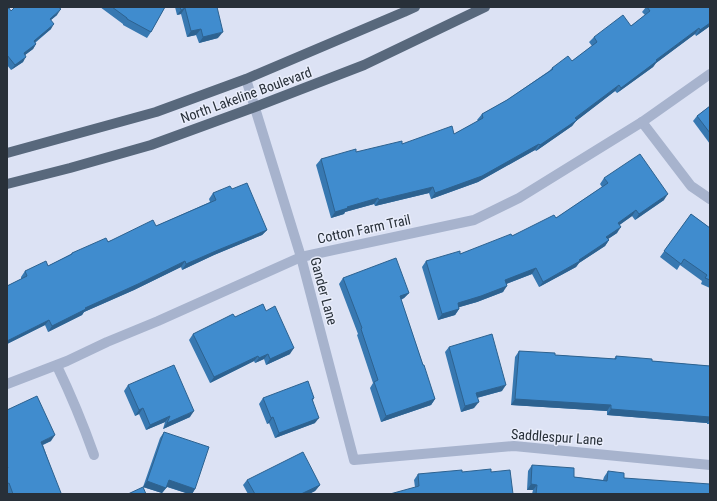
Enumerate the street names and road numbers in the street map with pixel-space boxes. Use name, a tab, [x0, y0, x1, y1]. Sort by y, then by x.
street label: North Lakeline Boulevard	[178, 64, 314, 126]
street label: Cotton Farm Trail	[316, 211, 412, 247]
street label: Gander Lane	[307, 255, 341, 327]
street label: Saddlespur Lane	[511, 426, 604, 448]

